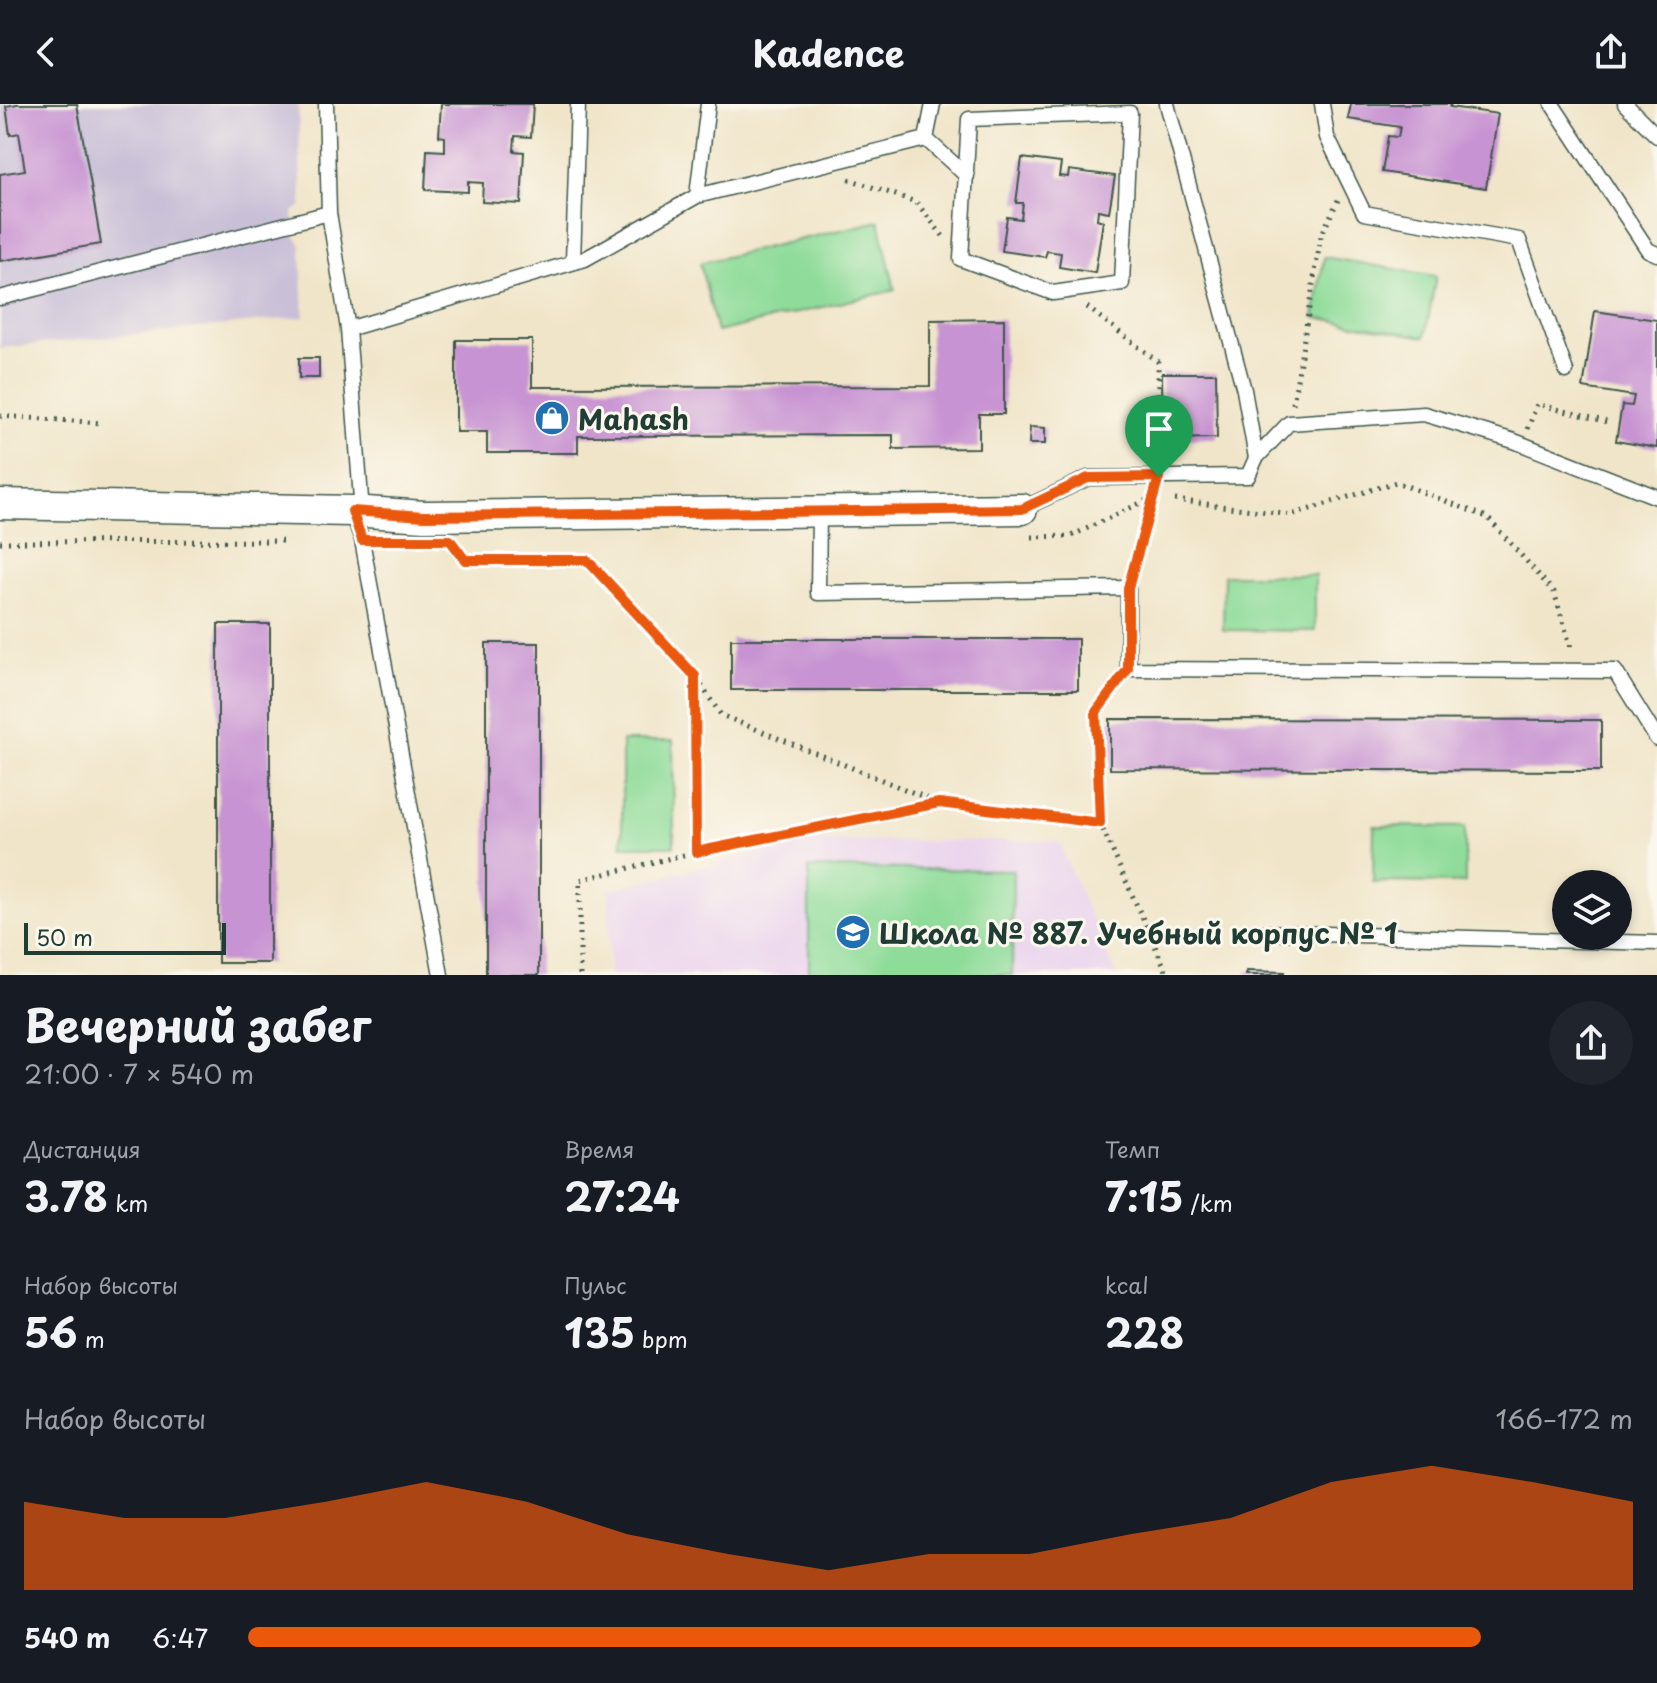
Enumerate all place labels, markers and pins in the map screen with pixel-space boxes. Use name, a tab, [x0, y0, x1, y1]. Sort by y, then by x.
pin	[1125, 395, 1193, 477]
place label: Mahash	[578, 397, 689, 440]
shop icon: Mahash	[533, 399, 571, 437]
place label: Школа № 887. Учебный корпус № 1	[879, 911, 1397, 954]
school or university icon: Школа № 887. Учебный корпус № 1	[834, 913, 872, 951]

